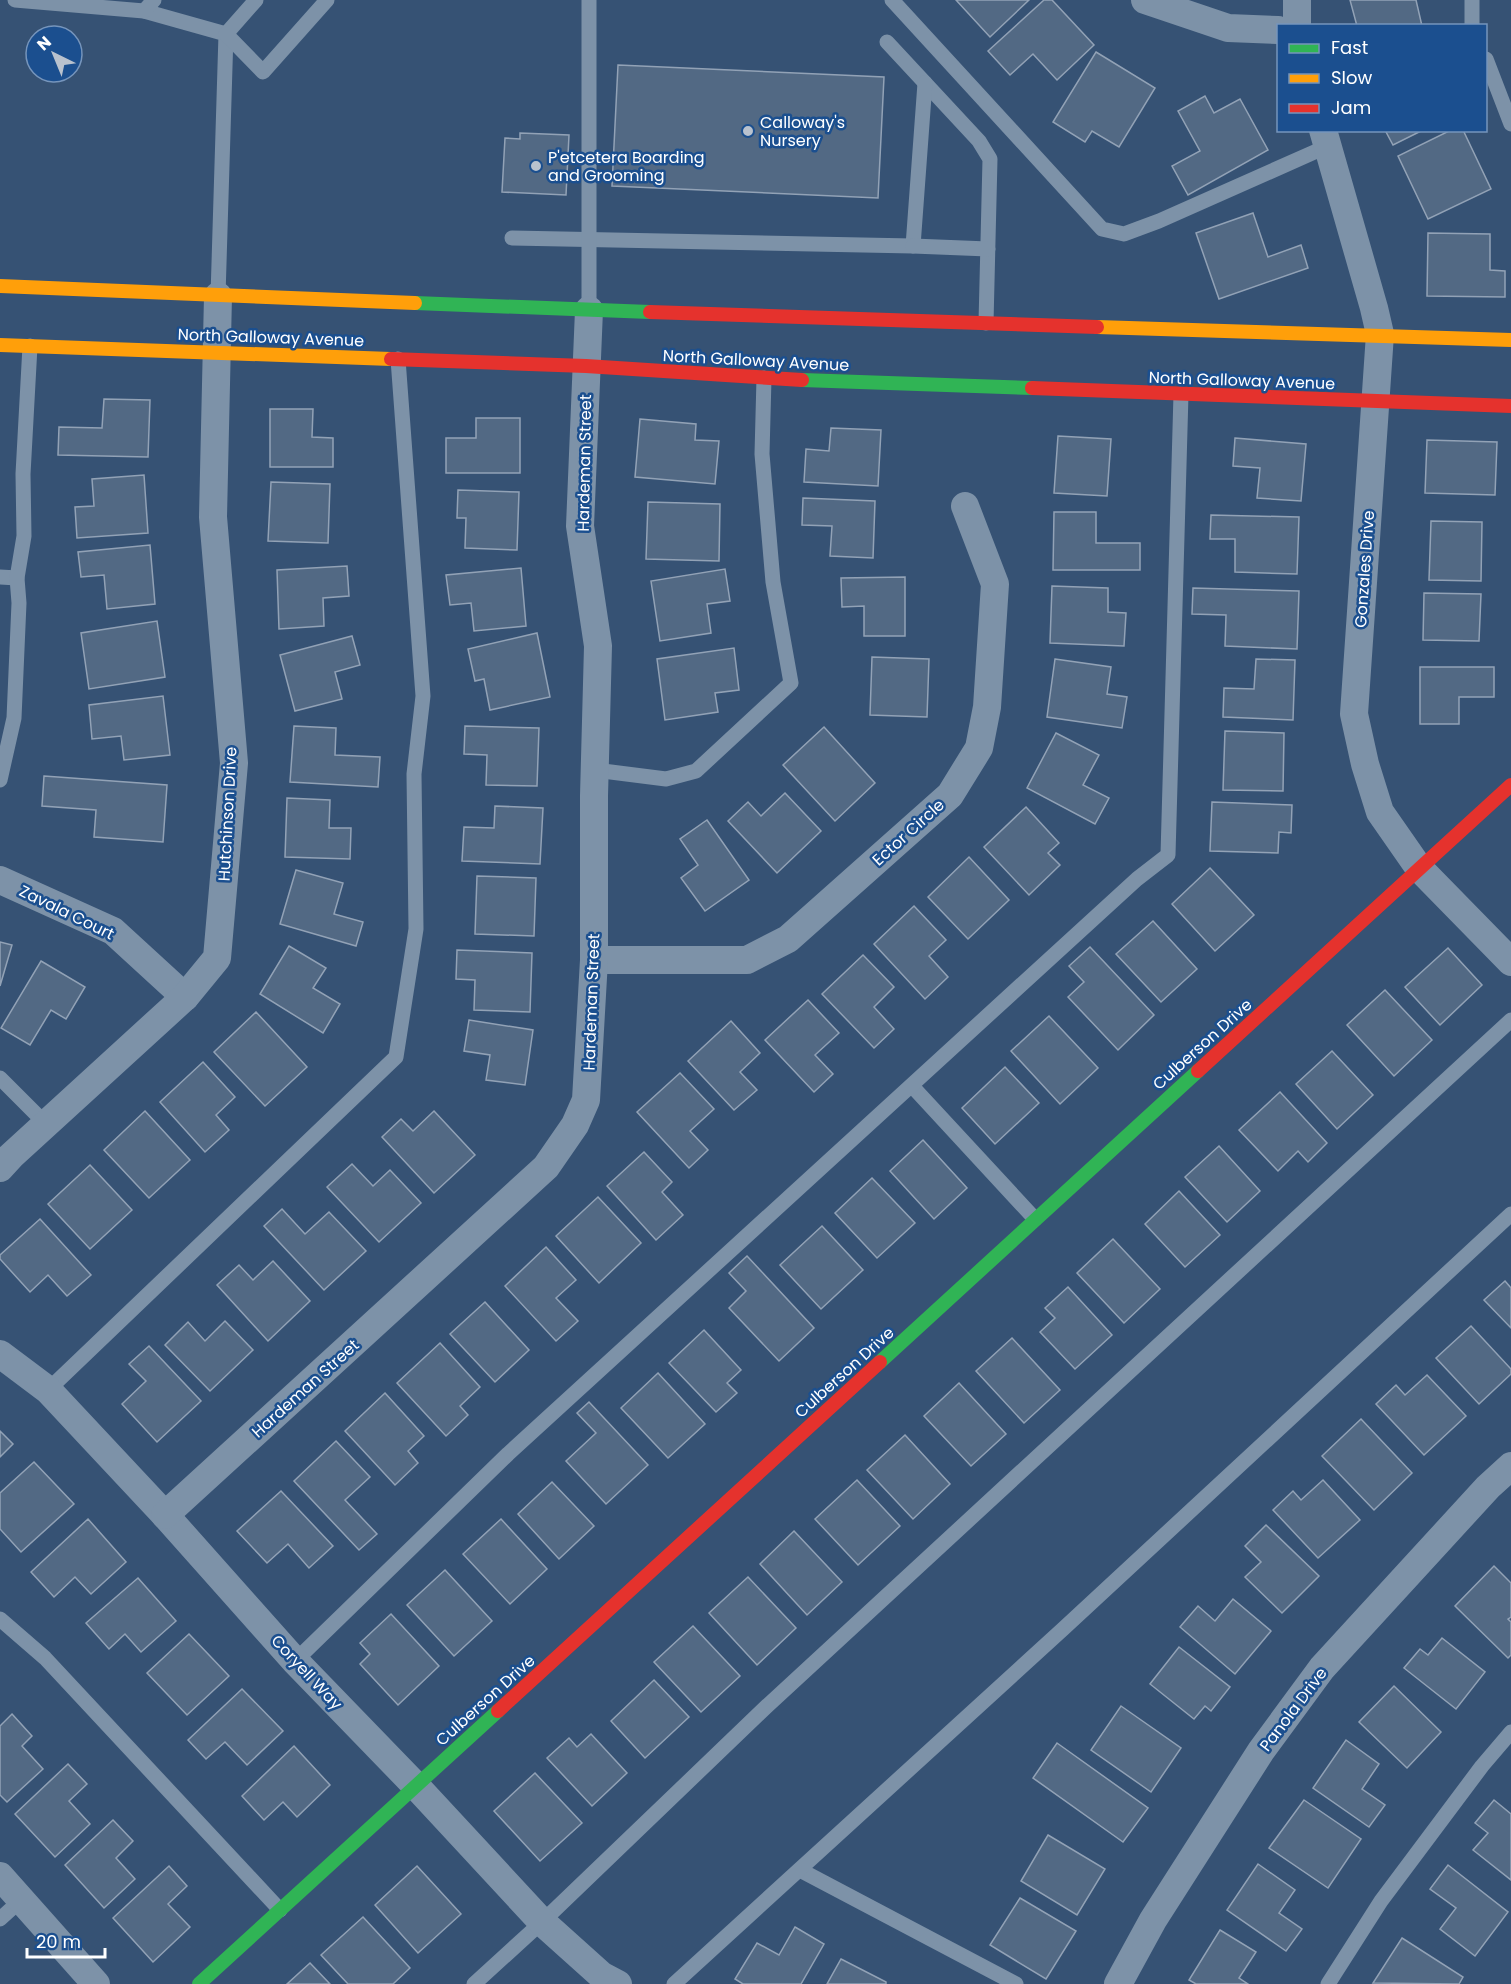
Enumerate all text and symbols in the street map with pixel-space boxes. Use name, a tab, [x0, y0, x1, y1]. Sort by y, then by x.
north arrow	[24, 24, 84, 84]
legend	[1277, 24, 1487, 132]
text: N	[32, 31, 56, 56]
text: Fast	[1331, 35, 1368, 60]
text: Slow	[1331, 65, 1373, 90]
text: Jam	[1331, 95, 1371, 120]
place label: Calloway's Nursery	[760, 111, 845, 152]
marker: Calloway's Nursery	[741, 124, 755, 138]
place label: P'etcetera Boarding and Grooming	[548, 146, 705, 187]
marker: P'etcetera Boarding and Grooming	[529, 159, 543, 173]
street label: North Galloway Avenue	[177, 323, 365, 352]
street label: North Galloway Avenue	[662, 344, 850, 377]
street label: North Galloway Avenue	[1148, 366, 1336, 395]
street label: Hardeman Street	[572, 394, 597, 532]
street label: Gonzales Drive	[1349, 509, 1380, 629]
street label: Hutchinson Drive	[212, 746, 243, 882]
street label: Ector Circle	[867, 794, 950, 871]
street label: Zavala Court	[15, 880, 118, 945]
street label: Hardeman Street	[578, 933, 605, 1071]
street label: Culberson Drive	[1148, 993, 1257, 1095]
street label: Culberson Drive	[790, 1321, 899, 1423]
street label: Hardeman Street	[247, 1334, 364, 1443]
street label: Coryell Way	[266, 1630, 347, 1715]
street label: Culberson Drive	[431, 1649, 540, 1751]
street label: Panola Drive	[1254, 1663, 1333, 1756]
scale bar	[27, 1921, 105, 1959]
text: 20 m	[36, 1929, 81, 1954]

